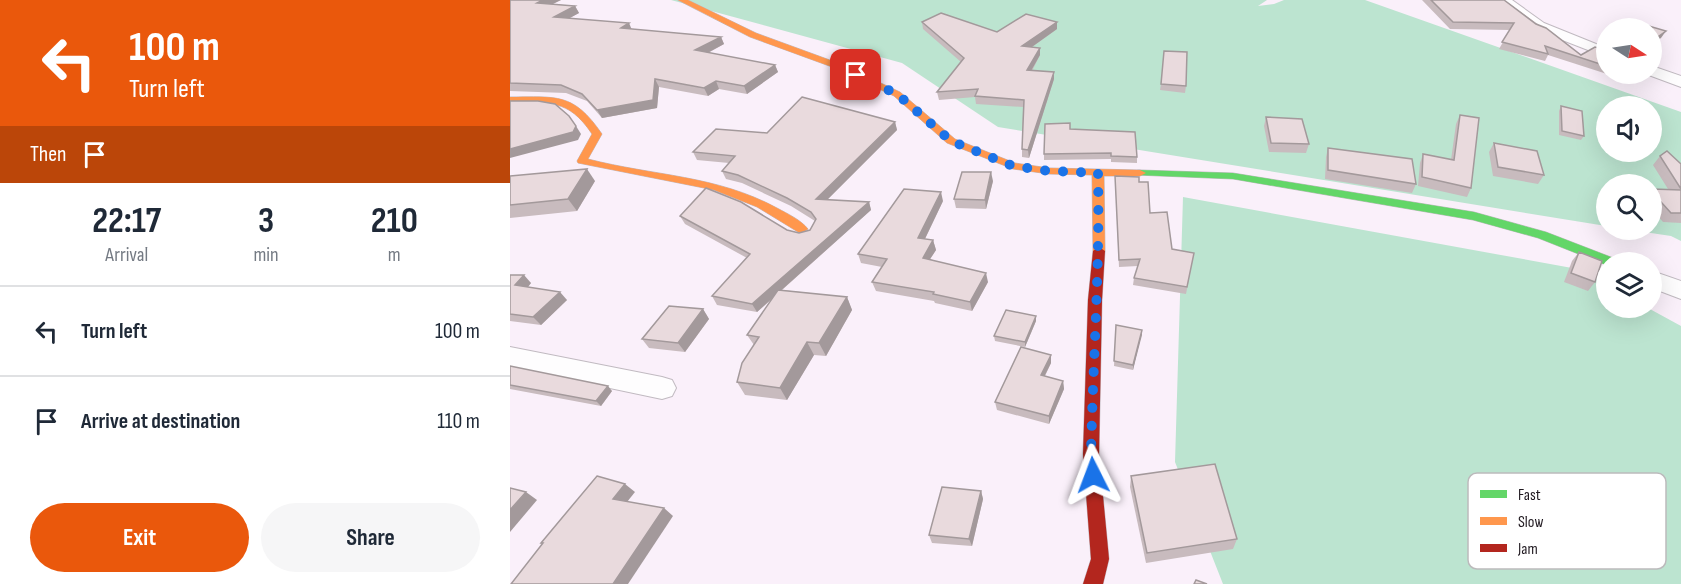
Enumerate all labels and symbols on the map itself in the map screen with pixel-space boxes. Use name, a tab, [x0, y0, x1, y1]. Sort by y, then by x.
north arrow	[1596, 18, 1662, 84]
pin	[830, 49, 881, 100]
position arrow	[1061, 443, 1125, 507]
legend	[1468, 473, 1666, 569]
text: Fast	[1518, 486, 1541, 505]
text: Slow	[1518, 513, 1543, 532]
text: Jam	[1517, 540, 1538, 559]

